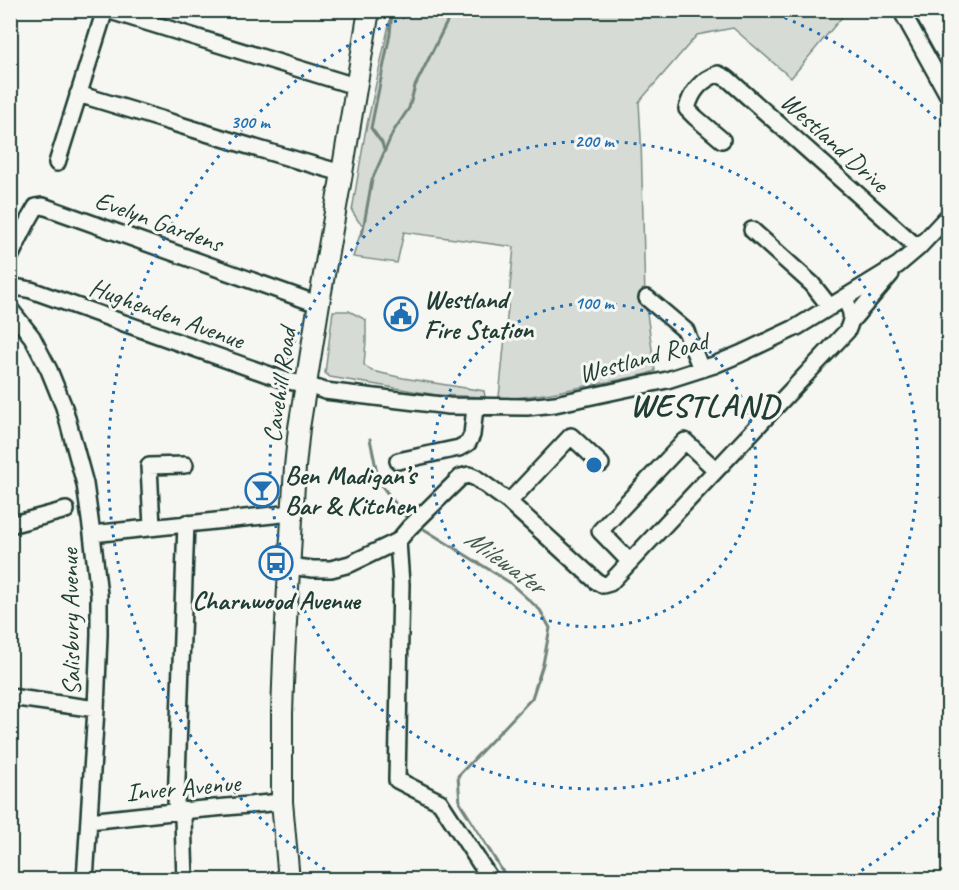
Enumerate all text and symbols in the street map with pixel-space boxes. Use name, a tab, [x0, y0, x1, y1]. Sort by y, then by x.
street label: Westland Drive	[774, 85, 897, 201]
text: 300 m	[231, 111, 271, 133]
text: 200 m	[575, 130, 615, 152]
street label: Evelyn Gardens	[90, 183, 229, 261]
street label: Hughenden Avenue	[85, 270, 250, 357]
place label: Westland Fire Station	[424, 283, 534, 346]
text: 100 m	[575, 292, 615, 314]
public building icon: Westland Fire Station	[383, 296, 419, 332]
street label: Cavehill Road	[255, 322, 304, 445]
street label: Westland Road	[575, 323, 715, 391]
district label: WESTLAND	[630, 385, 782, 426]
centre of rings	[584, 455, 604, 475]
place label: Ben Madigan’s Bar & Kitchen	[285, 459, 419, 522]
bar icon: Ben Madigan’s Bar & Kitchen	[244, 472, 280, 508]
water label: Milewater	[458, 521, 556, 604]
bus stop icon: Charnwood Avenue	[258, 545, 294, 581]
street label: Salisbury Avenue	[53, 547, 88, 696]
place label: Charnwood Avenue	[192, 584, 362, 617]
street label: Inver Avenue	[125, 766, 244, 809]

